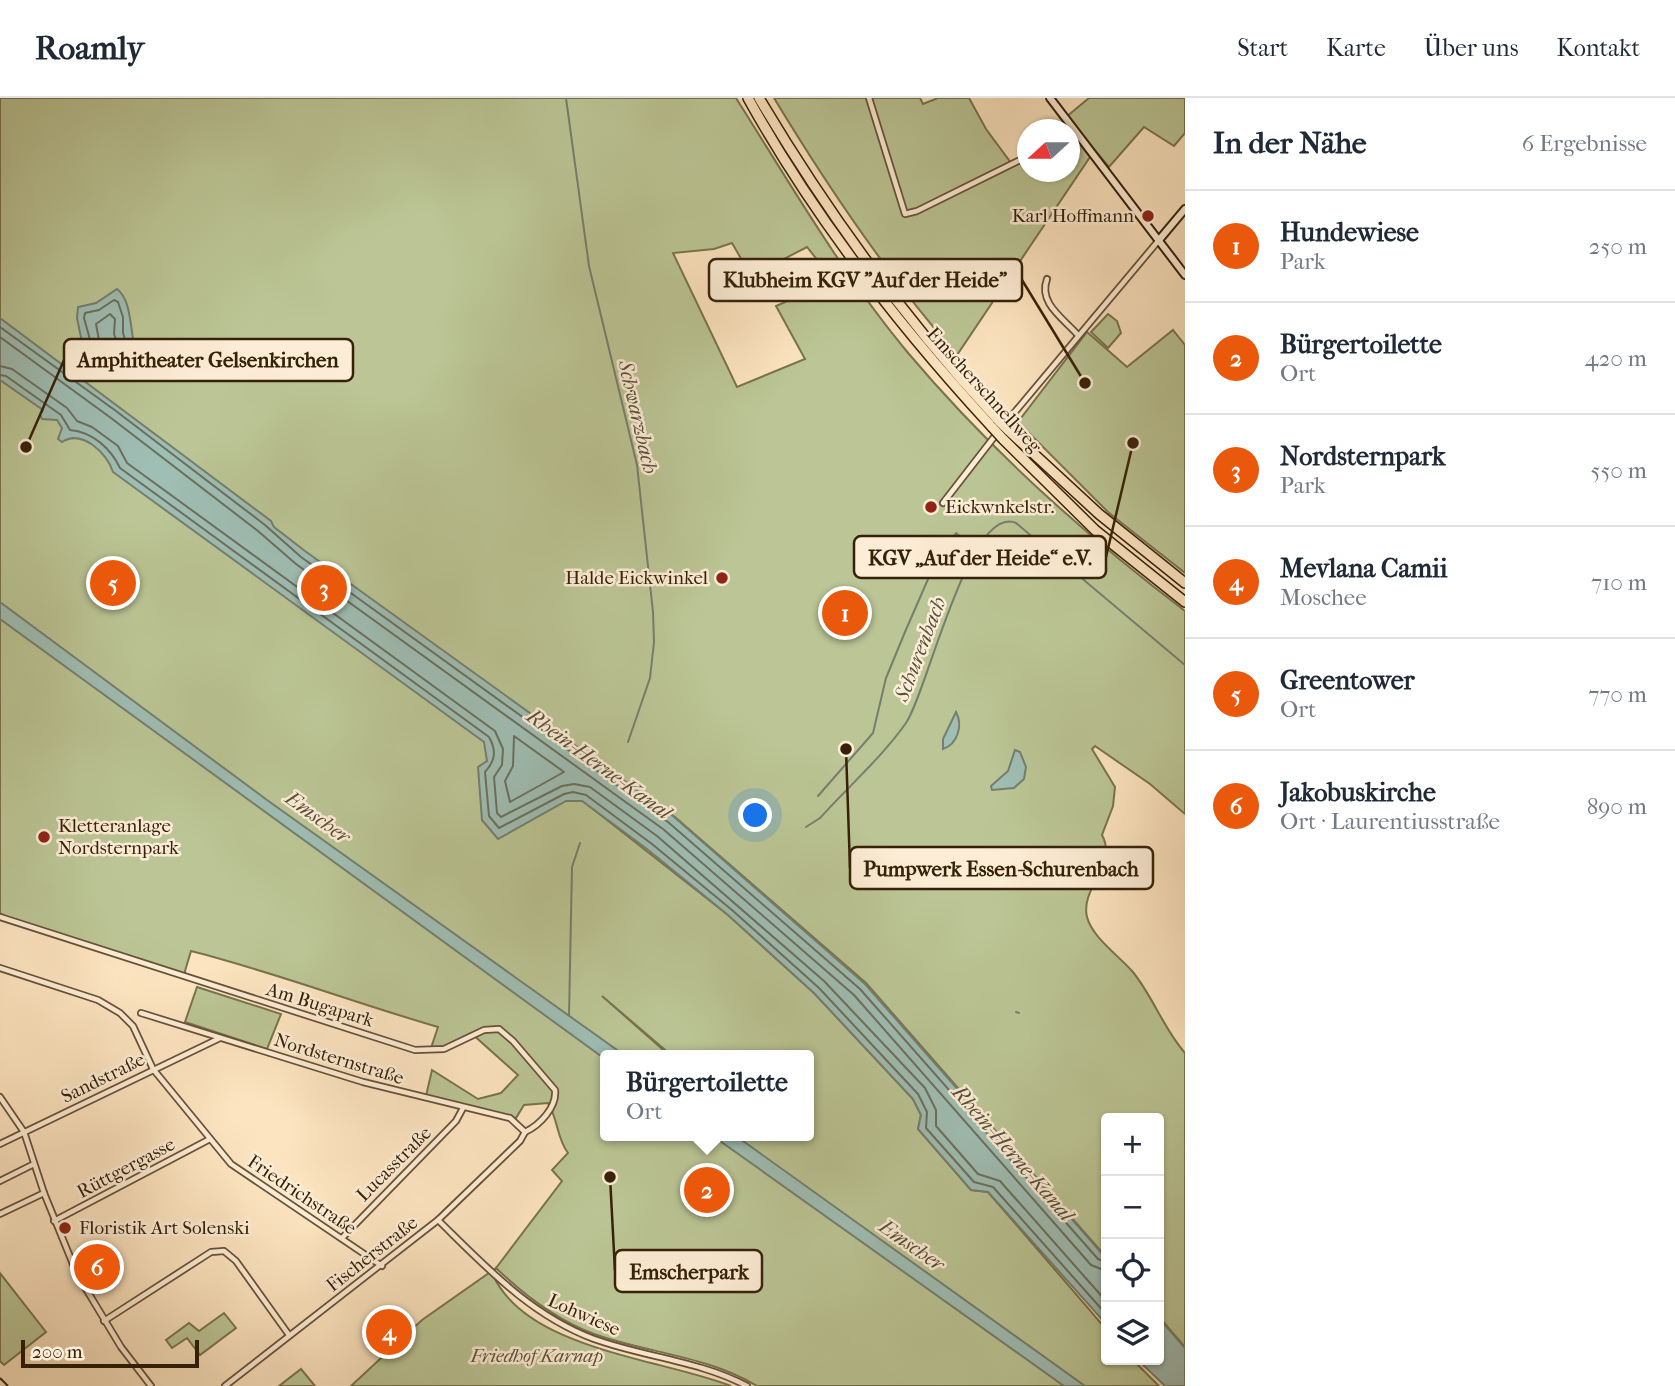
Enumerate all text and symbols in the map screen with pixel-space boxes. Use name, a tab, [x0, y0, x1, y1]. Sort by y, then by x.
text: Roamly	[35, 29, 144, 68]
text: Start	[1237, 34, 1288, 62]
text: Karte	[1326, 34, 1386, 62]
text: Über uns	[1424, 34, 1519, 62]
text: Kontakt	[1557, 34, 1640, 62]
north arrow	[1017, 119, 1080, 182]
text: In der Nähe	[1213, 126, 1367, 161]
text: 6 Ergebnisse	[1522, 130, 1647, 157]
place label: Karl Hoffmann	[1012, 205, 1134, 227]
marker: Karl Hoffmann	[1140, 208, 1156, 224]
text: Hundewiese	[1280, 217, 1419, 248]
text: 1	[1232, 233, 1240, 260]
text: 250 m	[1589, 233, 1647, 260]
text: Park	[1280, 248, 1326, 275]
callout: Klubheim KGV "Auf der Heide"	[709, 259, 1022, 301]
text: Klubheim KGV "Auf der Heide"	[723, 268, 1007, 292]
street label: Emscherschnellweg	[922, 323, 1046, 458]
text: Bürgertoilette	[1280, 329, 1442, 360]
callout: Amphitheater Gelsenkirchen	[64, 339, 353, 381]
text: 2	[1230, 345, 1242, 372]
text: 420 m	[1585, 345, 1647, 372]
text: Amphitheater Gelsenkirchen	[75, 348, 339, 372]
water label: Schwarzbach	[613, 357, 663, 476]
text: Ort	[1280, 360, 1316, 387]
text: Nordsternpark	[1280, 441, 1445, 472]
text: 3	[1231, 457, 1241, 484]
text: 550 m	[1591, 457, 1647, 484]
text: Park	[1280, 472, 1326, 499]
place label: Eickwnkelstr.	[945, 496, 1054, 518]
marker: Eickwnkelstr.	[923, 499, 939, 515]
callout: KGV „Auf der Heide“ e.V.	[854, 536, 1106, 578]
text: KGV „Auf der Heide“ e.V.	[868, 546, 1092, 570]
text: Mevlana Camii	[1280, 553, 1447, 584]
pin: 5	[90, 557, 136, 609]
pin: 3	[301, 562, 347, 614]
place label: Halde Eickwinkel	[565, 567, 708, 589]
text: 4	[1229, 569, 1243, 596]
text: 710 m	[1591, 569, 1647, 596]
marker: Halde Eickwinkel	[714, 570, 730, 586]
text: Moschee	[1280, 584, 1367, 611]
pin: 1	[822, 587, 868, 639]
water label: Schurenbach	[889, 593, 951, 705]
text: Greentower	[1280, 665, 1415, 696]
text: 5	[1231, 681, 1241, 708]
text: 770 m	[1588, 681, 1647, 708]
text: Ort	[1280, 696, 1316, 723]
water label: Rhein-Herne-Kanal	[521, 703, 678, 826]
text: Jakobuskirche	[1280, 777, 1436, 808]
water label: Emscher	[279, 784, 356, 849]
text: 6	[1230, 793, 1242, 820]
text: 890 m	[1587, 793, 1647, 820]
your location	[738, 798, 772, 832]
text: Ort · Laurentiusstraße	[1280, 808, 1500, 835]
place label: Kletteranlage Nordsternpark	[58, 815, 179, 859]
marker: Kletteranlage Nordsternpark	[36, 829, 52, 845]
callout: Pumpwerk Essen-Schurenbach	[850, 847, 1153, 889]
text: Pumpwerk Essen-Schurenbach	[863, 857, 1139, 881]
street label: Am Bugapark	[263, 978, 377, 1032]
street label: Nordsternstraße	[271, 1029, 407, 1089]
street label: Sandstraße	[58, 1048, 148, 1108]
popup	[600, 1050, 814, 1141]
text: Bürgertoilette	[626, 1067, 788, 1098]
water label: Rhein-Herne-Kanal	[946, 1079, 1080, 1228]
text: Ort	[626, 1098, 662, 1125]
map controls	[1101, 1113, 1164, 1365]
button: +	[1101, 1113, 1164, 1176]
street label: Lucasstraße	[352, 1122, 436, 1206]
street label: Rüttgergasse	[73, 1133, 179, 1203]
street label: Friedrichstraße	[243, 1151, 361, 1239]
pin: 2	[684, 1164, 730, 1216]
button: −	[1101, 1176, 1164, 1239]
street label: Fischerstraße	[322, 1212, 422, 1296]
water label: Emscher	[873, 1213, 950, 1277]
place label: Floristik Art Solenski	[79, 1217, 250, 1239]
marker: Floristik Art Solenski	[57, 1220, 73, 1236]
button: locate	[1101, 1239, 1164, 1302]
pin: 6	[74, 1241, 120, 1293]
callout: Emscherpark	[615, 1250, 762, 1292]
text: Emscherpark	[629, 1260, 750, 1284]
street label: Lohwiese	[544, 1289, 624, 1341]
button: layers	[1101, 1302, 1164, 1365]
pin: 4	[366, 1306, 412, 1358]
scale bar	[21, 1337, 200, 1369]
text: 200 m	[32, 1341, 83, 1363]
park label: Friedhof Karnap	[470, 1345, 603, 1367]

